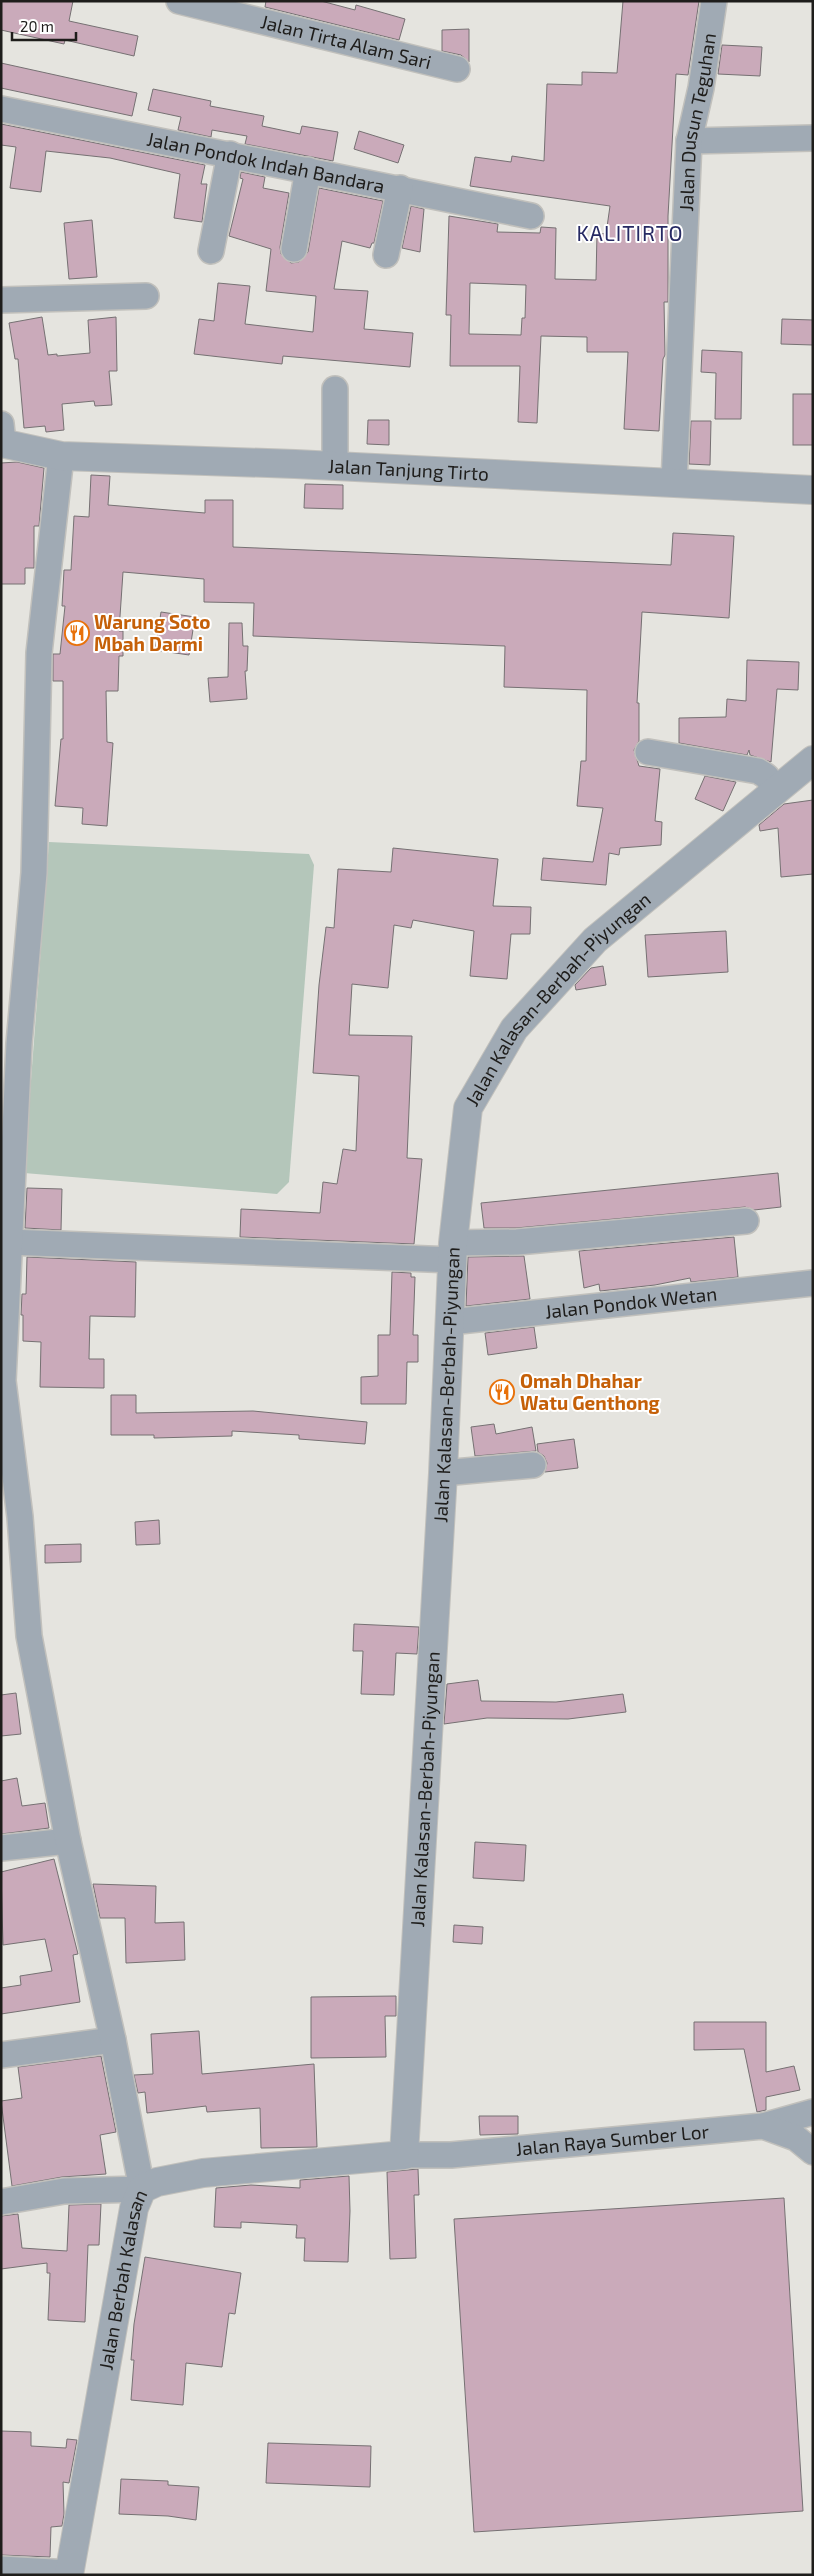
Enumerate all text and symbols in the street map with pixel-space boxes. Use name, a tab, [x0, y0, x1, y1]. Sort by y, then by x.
street label: Jalan Tirta Alam Sari	[258, 9, 434, 73]
scale bar	[12, 10, 76, 42]
text: 20 m	[20, 17, 54, 35]
street label: Jalan Dusun Teguhan	[674, 31, 720, 212]
street label: Jalan Pondok Indah Bandara	[145, 127, 387, 197]
district label: KALITIRTO	[576, 220, 684, 245]
street label: Jalan Tanjung Tirto	[327, 454, 489, 485]
place label: Warung Soto Mbah Darmi	[94, 610, 210, 655]
restaurant icon: Warung Soto Mbah Darmi	[64, 620, 90, 646]
street label: Jalan Kalasan-Berbah-Piyungan	[460, 887, 655, 1110]
street label: Jalan Kalasan-Berbah-Piyungan	[428, 1246, 464, 1523]
street label: Jalan Pondok Wetan	[544, 1281, 718, 1323]
place label: Omah Dhahar Watu Genthong	[520, 1369, 660, 1414]
restaurant icon: Omah Dhahar Watu Genthong	[489, 1379, 515, 1405]
street label: Jalan Kalasan-Berbah-Piyungan	[405, 1651, 444, 1928]
street label: Jalan Raya Sumber Lor	[515, 2119, 710, 2160]
street label: Jalan Berbah Kalasan	[94, 2186, 152, 2372]

